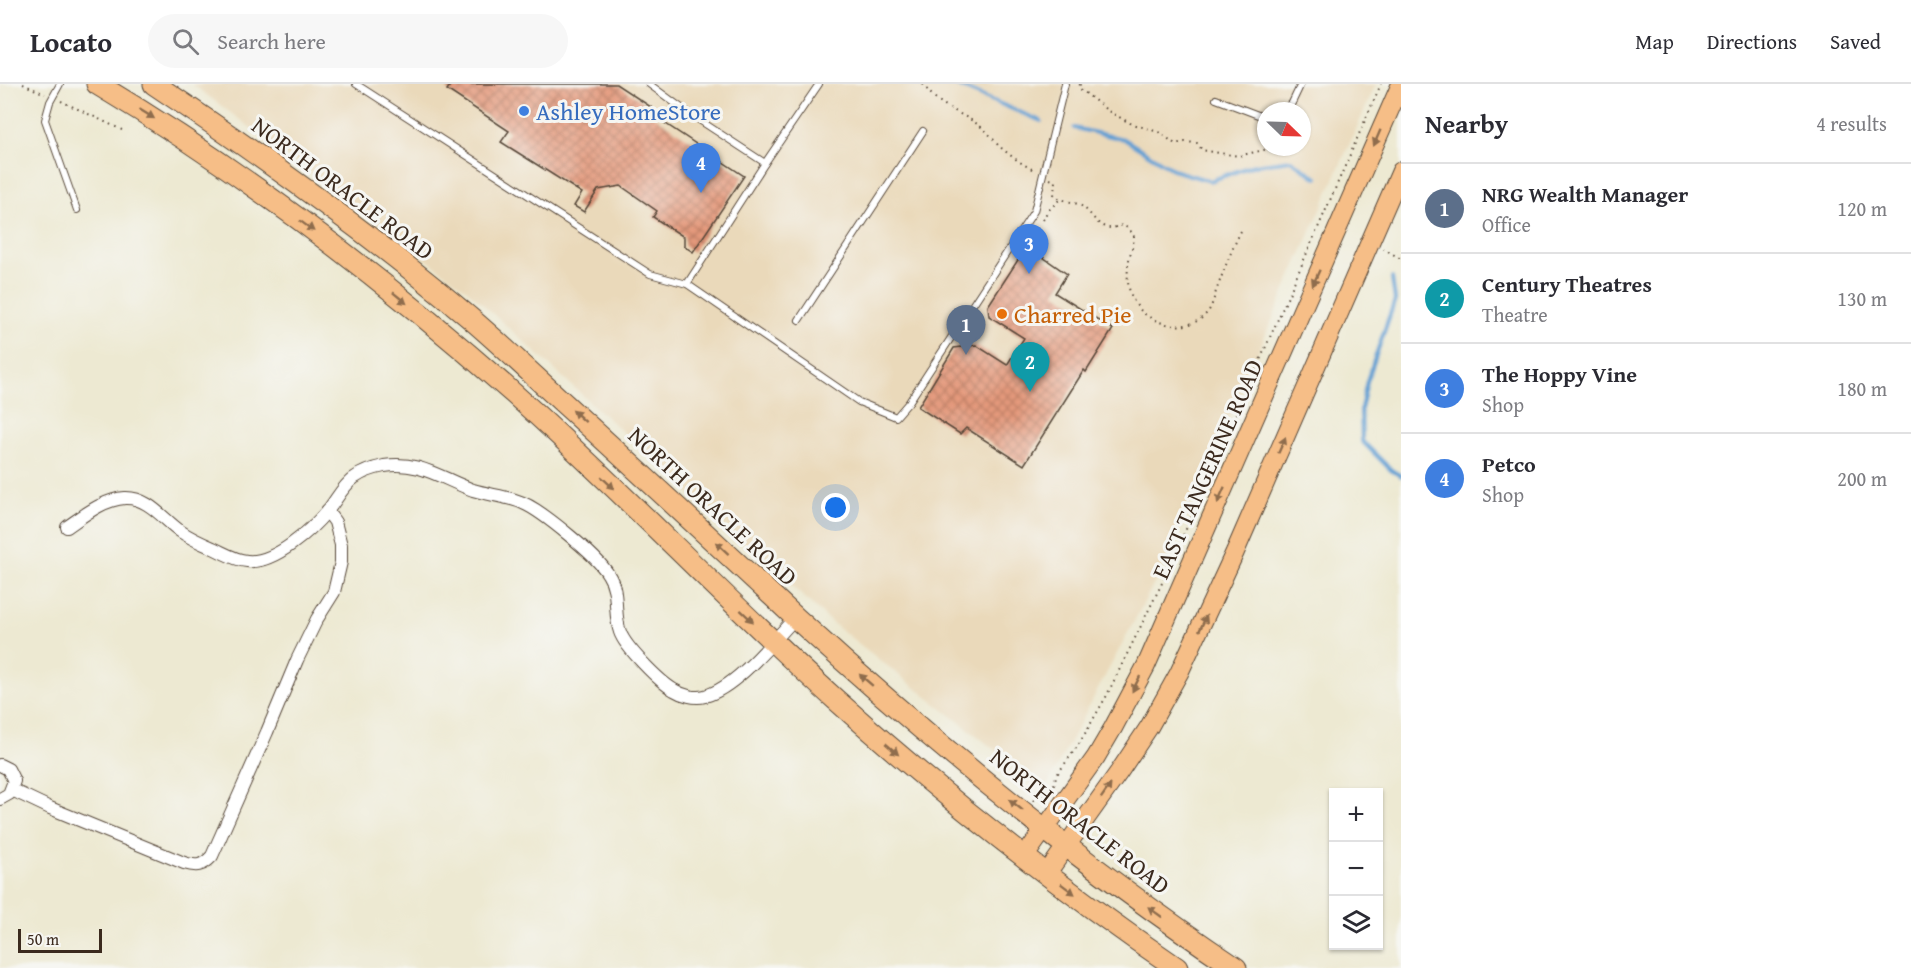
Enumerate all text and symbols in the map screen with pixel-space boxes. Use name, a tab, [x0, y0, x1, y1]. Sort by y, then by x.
search box	[148, 14, 568, 68]
text: Locato	[30, 21, 112, 62]
icon: search	[169, 25, 202, 58]
text: Search here	[217, 25, 326, 57]
text: Map	[1635, 26, 1674, 57]
text: Directions	[1707, 26, 1797, 57]
text: Saved	[1830, 26, 1881, 57]
place label: Ashley HomeStore	[536, 94, 721, 129]
north arrow	[1257, 102, 1311, 156]
marker: Ashley HomeStore	[517, 104, 531, 118]
text: Nearby	[1425, 104, 1508, 143]
street label: NORTH ORACLE ROAD	[245, 108, 441, 268]
one-way arrow	[139, 109, 155, 120]
text: 4 results	[1816, 109, 1887, 138]
one-way arrow	[1373, 129, 1382, 146]
pin: 4	[682, 144, 720, 193]
text: NRG Wealth Manager	[1482, 178, 1688, 210]
text: 1	[1439, 194, 1450, 223]
text: 120 m	[1837, 194, 1887, 223]
text: Office	[1482, 210, 1531, 239]
one-way arrow	[300, 219, 315, 231]
pin: 3	[1010, 224, 1048, 274]
text: Century Theatres	[1482, 268, 1652, 300]
one-way arrow	[1312, 269, 1321, 286]
text: 2	[1439, 284, 1450, 313]
text: 130 m	[1837, 284, 1887, 313]
one-way arrow	[392, 291, 407, 304]
place label: Charred Pie	[1014, 297, 1132, 332]
text: Theatre	[1482, 300, 1548, 329]
pin: 1	[946, 306, 986, 355]
marker: Charred Pie	[995, 307, 1009, 321]
pin: 2	[1010, 342, 1050, 392]
street label: EAST TANGERINE ROAD	[1143, 354, 1271, 584]
text: The Hoppy Vine	[1482, 358, 1637, 390]
text: 3	[1439, 374, 1450, 403]
text: 180 m	[1837, 374, 1887, 403]
text: Shop	[1482, 390, 1524, 419]
one-way arrow	[572, 410, 586, 424]
street label: NORTH ORACLE ROAD	[621, 418, 805, 594]
one-way arrow	[1277, 435, 1287, 453]
text: Petco	[1482, 448, 1536, 480]
text: 4	[1439, 464, 1450, 493]
text: 200 m	[1837, 464, 1887, 493]
one-way arrow	[600, 476, 615, 489]
text: Shop	[1482, 480, 1524, 509]
one-way arrow	[1217, 486, 1226, 503]
your location	[821, 493, 850, 522]
one-way arrow	[715, 542, 729, 556]
one-way arrow	[739, 609, 754, 622]
one-way arrow	[1199, 614, 1208, 631]
one-way arrow	[859, 674, 874, 687]
one-way arrow	[1132, 676, 1141, 693]
street label: NORTH ORACLE ROAD	[983, 740, 1177, 902]
one-way arrow	[884, 742, 899, 755]
one-way arrow	[1100, 784, 1112, 800]
map controls	[1329, 788, 1383, 950]
button: +	[1329, 788, 1383, 842]
one-way arrow	[1008, 800, 1023, 812]
button: −	[1329, 842, 1383, 896]
one-way arrow	[1060, 883, 1076, 895]
button: layers	[1329, 896, 1383, 950]
one-way arrow	[1148, 906, 1164, 918]
scale bar	[18, 926, 102, 954]
text: 50 m	[27, 927, 59, 951]

